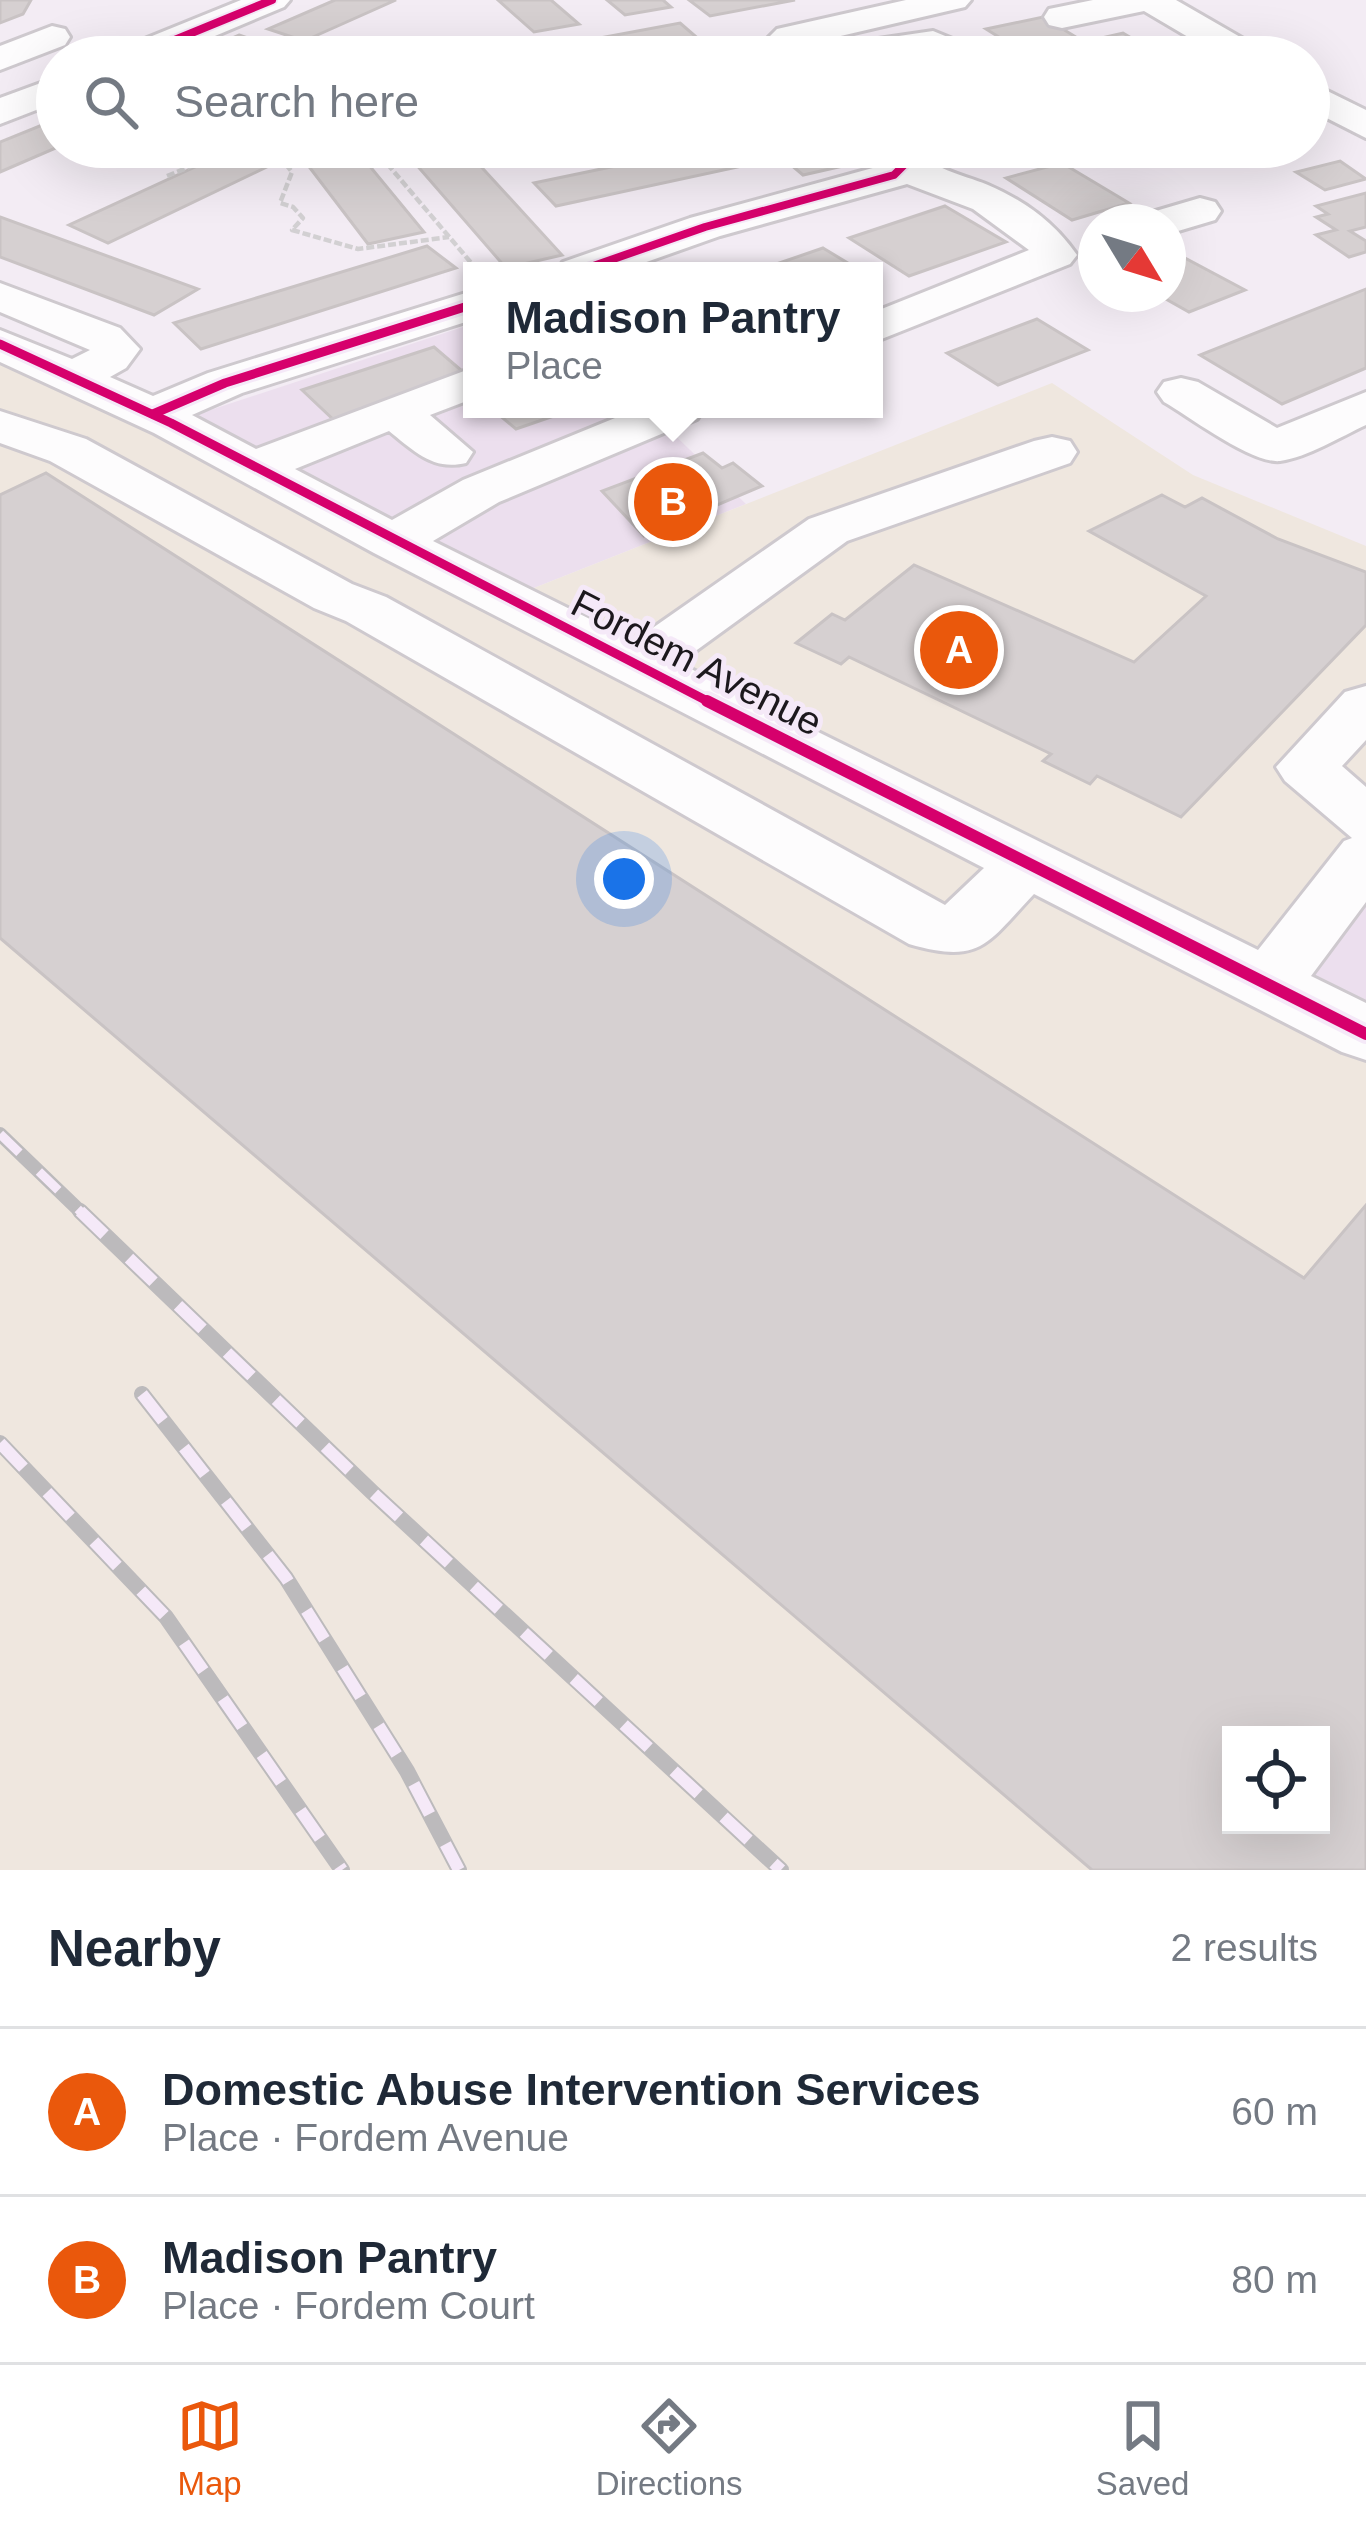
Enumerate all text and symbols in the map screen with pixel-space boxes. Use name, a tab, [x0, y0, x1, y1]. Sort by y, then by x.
search box	[36, 36, 1330, 168]
icon: search	[78, 69, 144, 135]
text: Search here	[174, 76, 419, 127]
north arrow	[1078, 204, 1186, 312]
popup	[463, 262, 883, 418]
text: Madison Pantry	[505, 292, 841, 343]
text: Place	[505, 344, 603, 387]
pin: B	[634, 457, 712, 547]
street label: Fordem Avenue	[565, 581, 829, 744]
pin: A	[920, 605, 998, 695]
your location	[594, 849, 654, 909]
map controls	[1222, 1726, 1330, 1834]
button: locate	[1222, 1726, 1330, 1834]
text: Nearby	[48, 1920, 221, 1977]
text: 2 results	[1171, 1926, 1318, 1969]
text: Domestic Abuse Intervention Services	[162, 2064, 981, 2115]
text: A	[73, 2090, 101, 2133]
text: 60 m	[1231, 2090, 1318, 2133]
text: Place · Fordem Avenue	[162, 2116, 569, 2159]
text: Madison Pantry	[162, 2232, 497, 2283]
text: B	[73, 2258, 101, 2301]
text: 80 m	[1231, 2258, 1318, 2301]
text: Place · Fordem Court	[162, 2284, 535, 2327]
tab: Map	[177, 2393, 243, 2503]
tab: Directions	[596, 2393, 743, 2503]
tab: Saved	[1096, 2393, 1189, 2503]

